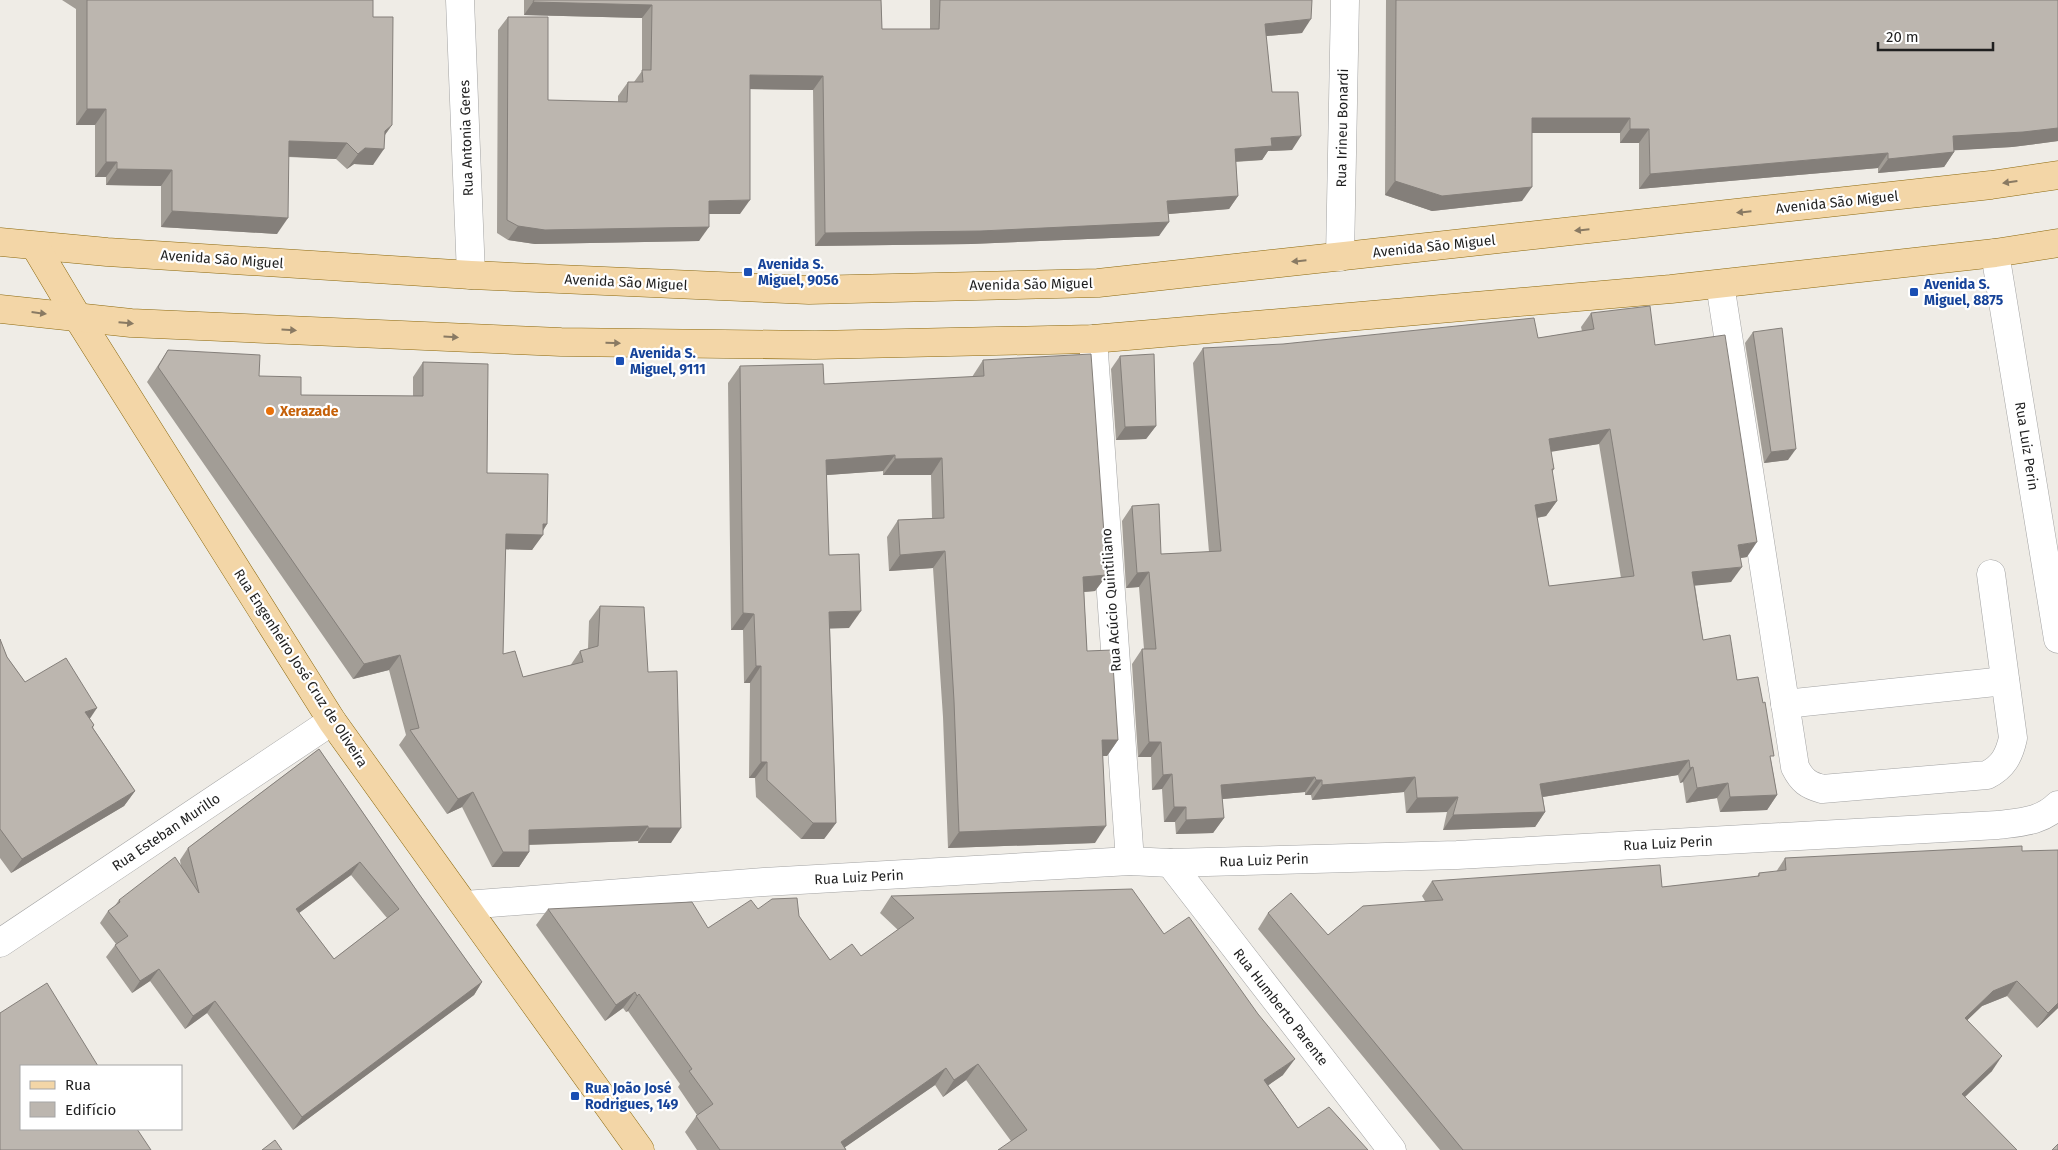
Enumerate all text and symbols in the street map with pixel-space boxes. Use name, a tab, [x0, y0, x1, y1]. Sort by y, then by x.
scale bar	[1878, 20, 1993, 52]
text: 20 m	[1886, 28, 1919, 46]
street label: Rua Irineu Bonardi	[1333, 68, 1352, 188]
street label: Rua Antonia Geres	[456, 79, 477, 196]
one-way arrow	[2001, 178, 2017, 186]
street label: Avenida São Miguel	[1775, 188, 1899, 217]
one-way arrow	[1736, 208, 1752, 216]
one-way arrow	[1574, 226, 1590, 234]
street label: Avenida São Miguel	[1372, 232, 1496, 261]
street label: Avenida São Miguel	[160, 247, 284, 272]
place label: Avenida S. Miguel, 9056	[757, 256, 839, 289]
one-way arrow	[1291, 257, 1307, 265]
marker: Avenida S. Miguel, 9056	[742, 266, 754, 278]
street label: Avenida São Miguel	[564, 271, 688, 294]
street label: Avenida São Miguel	[969, 275, 1093, 294]
place label: Avenida S. Miguel, 8875	[1923, 276, 2004, 309]
marker: Avenida S. Miguel, 8875	[1908, 286, 1920, 298]
one-way arrow	[31, 309, 47, 317]
one-way arrow	[119, 319, 135, 327]
one-way arrow	[281, 327, 297, 335]
one-way arrow	[443, 334, 459, 342]
one-way arrow	[606, 339, 622, 347]
place label: Avenida S. Miguel, 9111	[629, 345, 706, 378]
marker: Avenida S. Miguel, 9111	[614, 355, 626, 367]
street label: Rua Luiz Perin	[2011, 401, 2042, 492]
place label: Xerazade	[279, 403, 339, 420]
marker: Xerazade	[264, 405, 276, 417]
street label: Rua Acúcio Quintiliano	[1098, 527, 1125, 672]
street label: Rua Engenheiro José Cruz de Oliveira	[230, 566, 371, 771]
street label: Rua Esteban Murillo	[109, 790, 224, 875]
street label: Rua Luiz Perin	[1623, 833, 1713, 854]
street label: Rua Luiz Perin	[1219, 850, 1309, 871]
street label: Rua Luiz Perin	[814, 867, 904, 888]
street label: Rua Humberto Parente	[1230, 945, 1332, 1069]
legend	[20, 1065, 182, 1130]
text: Rua	[65, 1076, 91, 1094]
place label: Rua João José Rodrigues, 149	[585, 1080, 678, 1113]
marker: Rua João José Rodrigues, 149	[569, 1090, 581, 1102]
text: Edifício	[65, 1101, 116, 1119]

